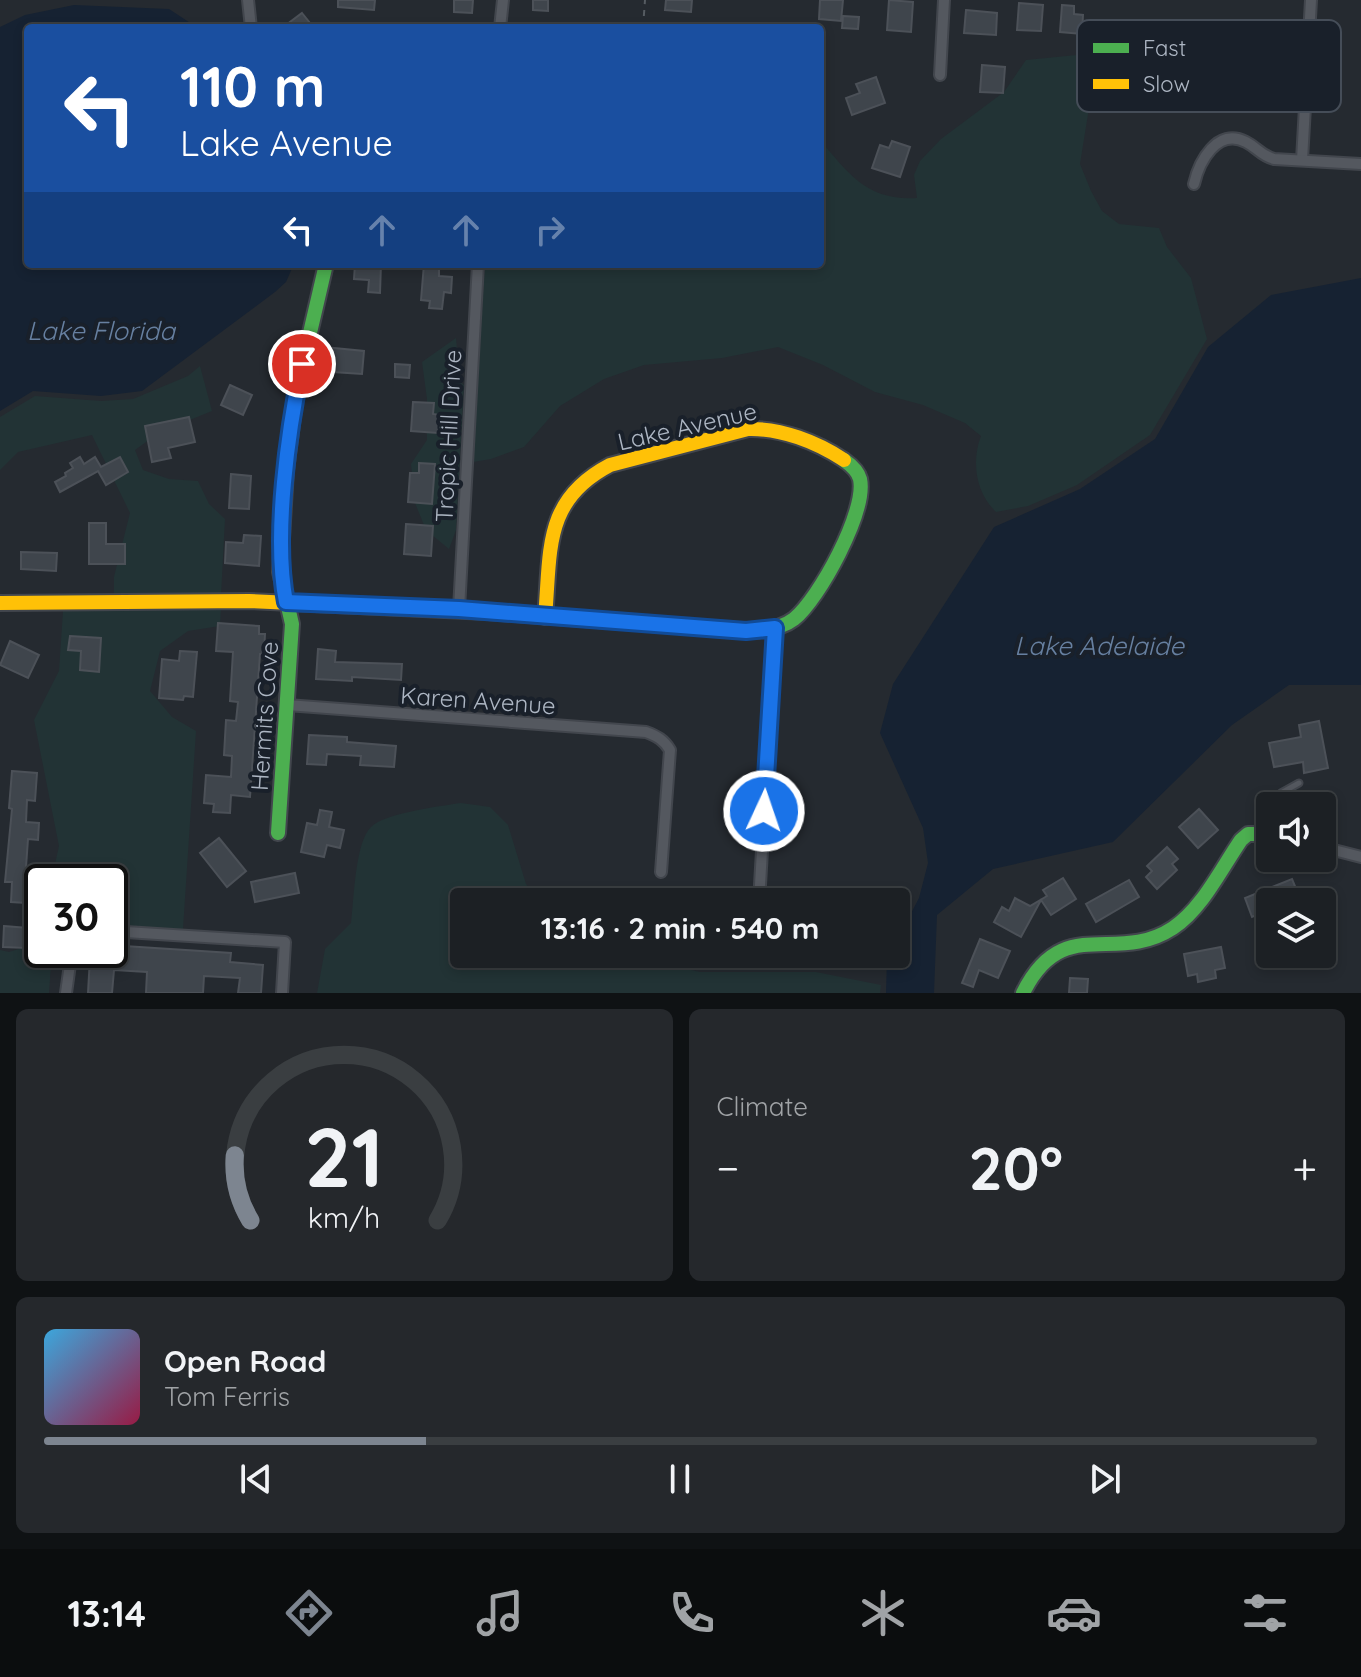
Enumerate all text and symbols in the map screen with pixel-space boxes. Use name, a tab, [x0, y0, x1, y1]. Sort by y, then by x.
legend	[1077, 20, 1341, 112]
text: Fast	[1143, 34, 1186, 62]
text: 110 m	[180, 51, 325, 121]
icon: left	[48, 56, 152, 160]
text: Slow	[1143, 70, 1190, 98]
text: Lake Avenue	[180, 120, 393, 165]
icon: left	[276, 208, 320, 252]
icon: ahead	[360, 208, 404, 252]
icon: ahead	[444, 208, 488, 252]
icon: right	[528, 208, 572, 252]
water label: Lake Florida	[27, 314, 176, 347]
pin	[268, 330, 336, 398]
icon: arrive	[280, 342, 324, 386]
street label: Tropic Hill Drive	[429, 349, 467, 523]
street label: Lake Avenue	[615, 395, 759, 457]
water label: Lake Adelaide	[1014, 629, 1185, 662]
street label: Hermits Cove	[244, 640, 284, 792]
street label: Karen Avenue	[399, 680, 557, 720]
position arrow	[722, 769, 806, 853]
map controls	[1256, 792, 1336, 968]
button: sound	[1256, 792, 1336, 872]
speed limit sign: 30	[24, 864, 128, 968]
button: layers	[1256, 888, 1336, 968]
text: 13:16 · 2 min · 540 m	[541, 909, 819, 947]
text: Climate	[717, 1090, 808, 1123]
text: 21	[304, 1104, 384, 1208]
text: 20°	[969, 1130, 1063, 1205]
text: −	[717, 1140, 739, 1195]
text: +	[1292, 1140, 1317, 1195]
text: km/h	[308, 1199, 381, 1235]
text: Open Road	[164, 1342, 326, 1380]
text: Tom Ferris	[164, 1380, 290, 1413]
icon: previous	[234, 1457, 278, 1501]
icon: pause	[658, 1457, 702, 1501]
icon: next	[1083, 1457, 1127, 1501]
icon: directions	[281, 1585, 337, 1641]
icon: music	[472, 1585, 528, 1641]
icon: phone	[664, 1585, 720, 1641]
icon: climate	[855, 1585, 911, 1641]
icon: car	[1046, 1585, 1102, 1641]
icon: filters	[1237, 1585, 1293, 1641]
text: 13:14	[68, 1591, 146, 1636]

